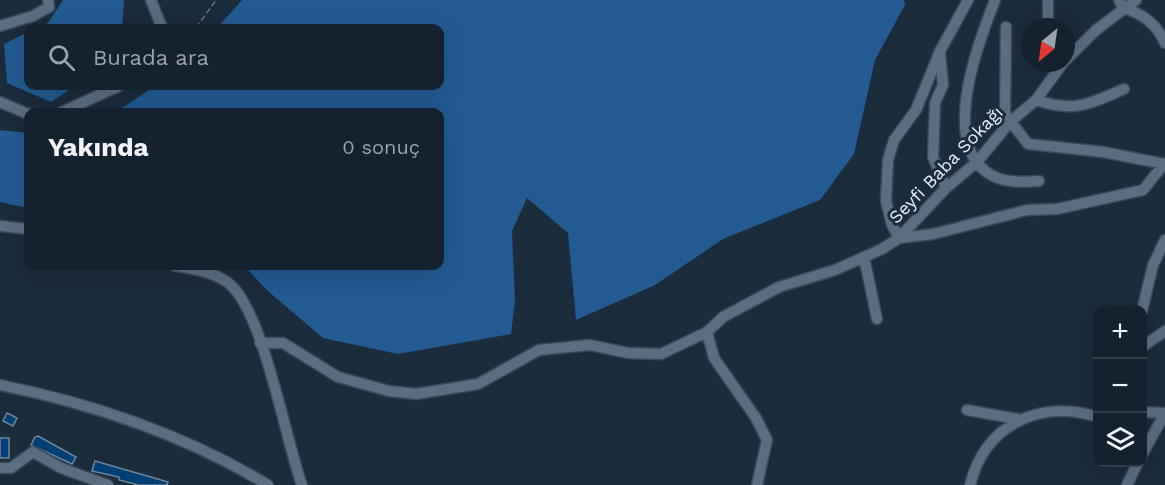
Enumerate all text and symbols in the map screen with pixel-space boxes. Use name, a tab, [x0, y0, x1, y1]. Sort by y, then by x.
north arrow	[1021, 18, 1075, 72]
search box	[24, 24, 444, 90]
icon: search	[45, 41, 78, 74]
text: Burada ara	[93, 45, 209, 70]
street label: Seyfi Baba Sokağı	[884, 102, 1007, 228]
text: Yakında	[48, 132, 149, 162]
text: 0 sonuç	[342, 135, 420, 159]
map controls	[1093, 305, 1147, 467]
button: +	[1093, 305, 1147, 359]
button: −	[1093, 359, 1147, 413]
button: layers	[1093, 413, 1147, 467]

